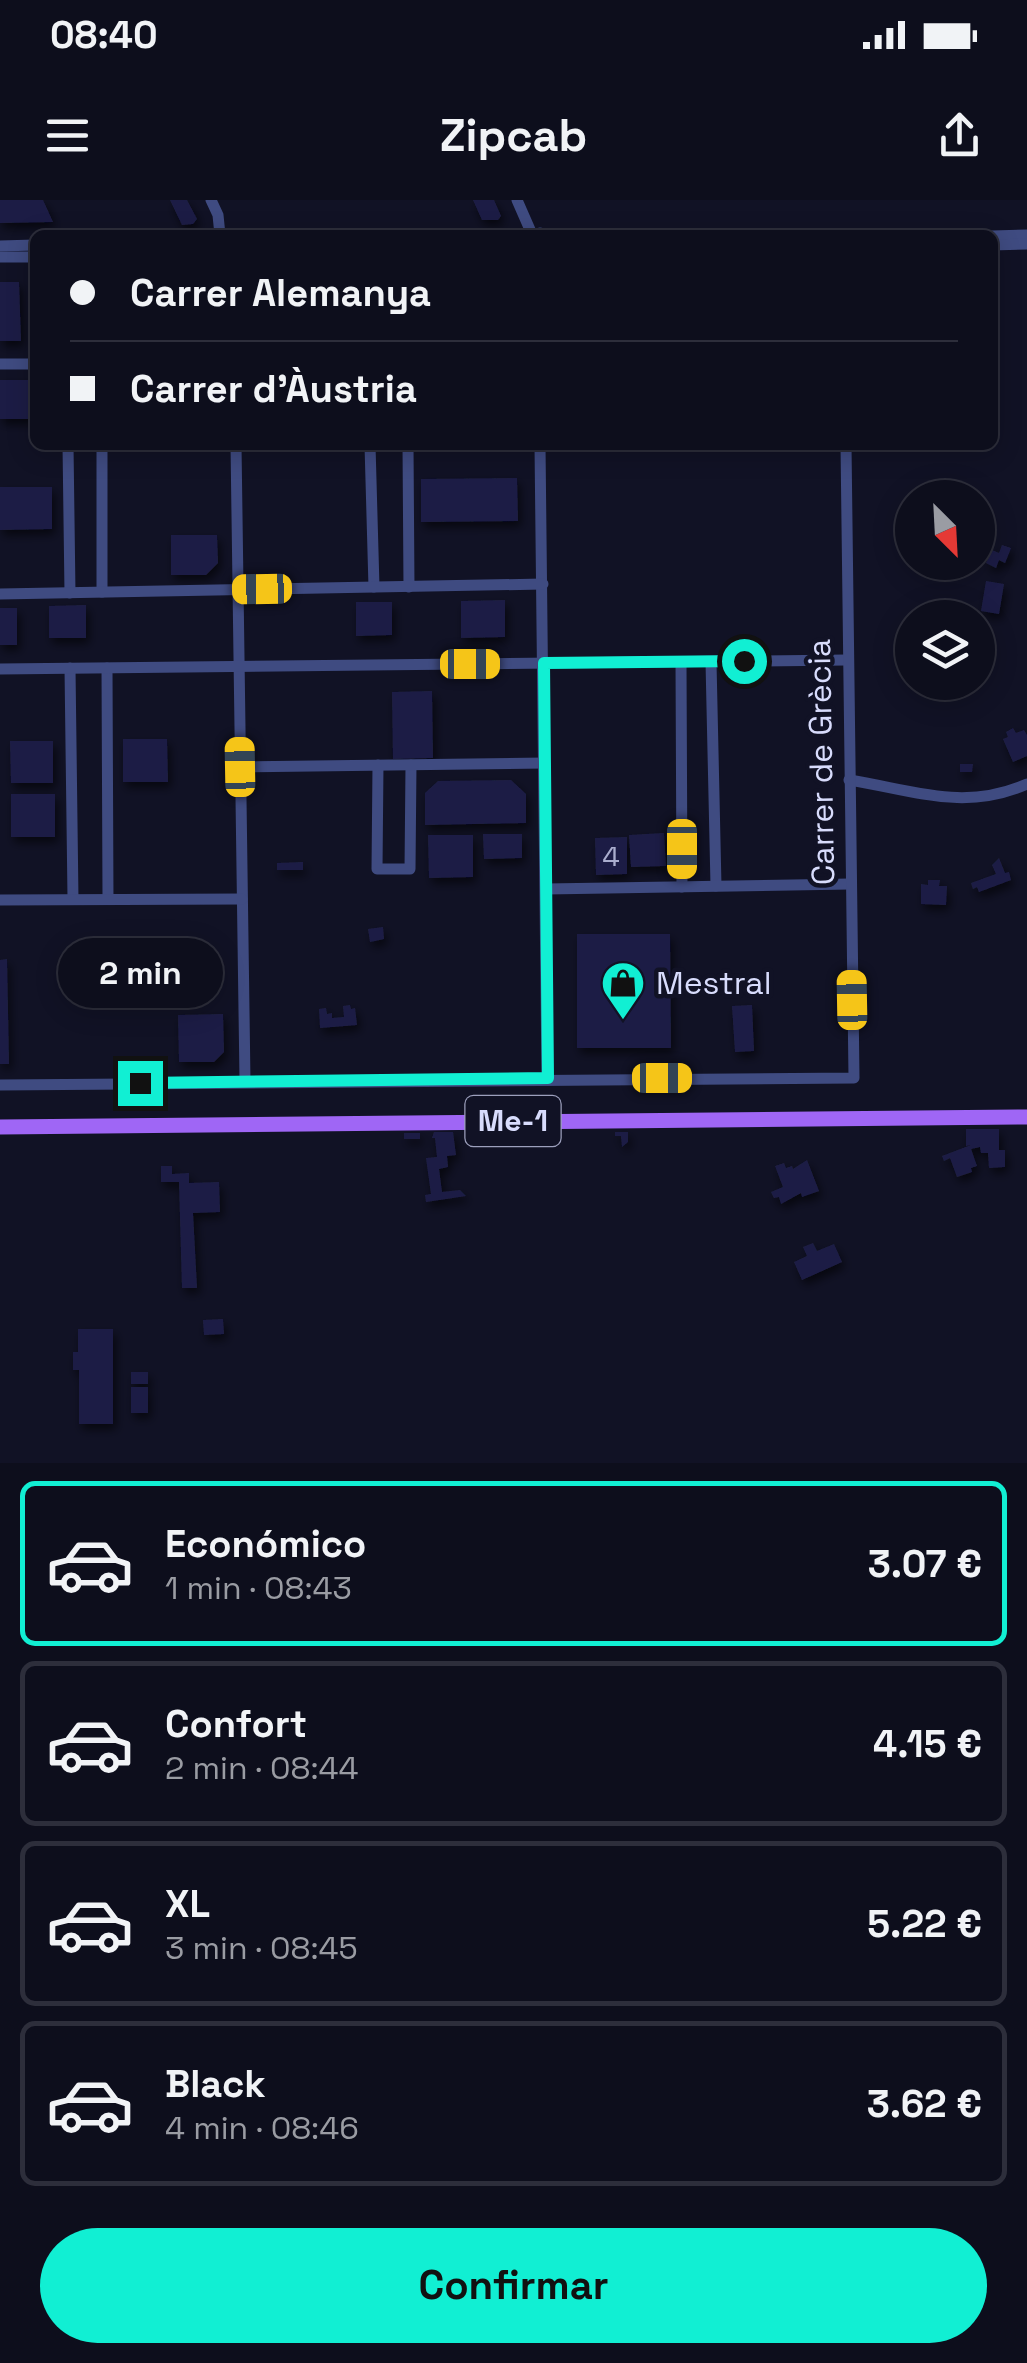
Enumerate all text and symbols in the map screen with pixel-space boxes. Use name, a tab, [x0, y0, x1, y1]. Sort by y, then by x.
text: 08:40	[50, 11, 158, 59]
text: Zipcab	[440, 107, 587, 164]
icon: menu	[40, 108, 95, 163]
icon: share	[932, 108, 987, 163]
text: Carrer Alemanya	[130, 269, 431, 317]
text: Carrer d'Àustria	[130, 365, 417, 413]
north arrow	[895, 480, 995, 580]
map controls	[895, 480, 995, 700]
car	[232, 573, 292, 605]
button: layers	[895, 600, 995, 700]
street label: Carrer de Grècia	[799, 638, 843, 886]
route start	[722, 639, 767, 684]
car	[440, 649, 500, 679]
car	[224, 737, 256, 797]
car	[667, 819, 697, 879]
house number: 4	[602, 838, 620, 874]
callout: 2 min	[58, 938, 222, 1008]
text: 2 min	[99, 953, 182, 993]
shop icon: Mestral	[600, 960, 646, 1021]
place label: Mestral	[656, 963, 772, 1003]
car	[836, 970, 868, 1030]
route end	[118, 1061, 163, 1106]
car	[632, 1063, 692, 1093]
road number: Me-1	[466, 1096, 560, 1146]
icon: car	[45, 1519, 135, 1609]
text: Económico	[165, 1520, 366, 1568]
text: 3.07 €	[868, 1540, 982, 1588]
text: 1 min · 08:43	[165, 1568, 352, 1608]
icon: car	[45, 1699, 135, 1789]
text: Confort	[165, 1700, 307, 1748]
text: 4.15 €	[873, 1720, 982, 1768]
text: 2 min · 08:44	[165, 1748, 358, 1788]
icon: car	[45, 1879, 135, 1969]
text: XL	[165, 1880, 210, 1928]
text: 5.22 €	[867, 1900, 982, 1948]
text: 3 min · 08:45	[165, 1928, 358, 1968]
icon: car	[45, 2059, 135, 2149]
text: Black	[165, 2060, 266, 2108]
text: 3.62 €	[867, 2080, 982, 2128]
text: 4 min · 08:46	[165, 2108, 359, 2148]
button: Confirmar	[40, 2228, 987, 2343]

